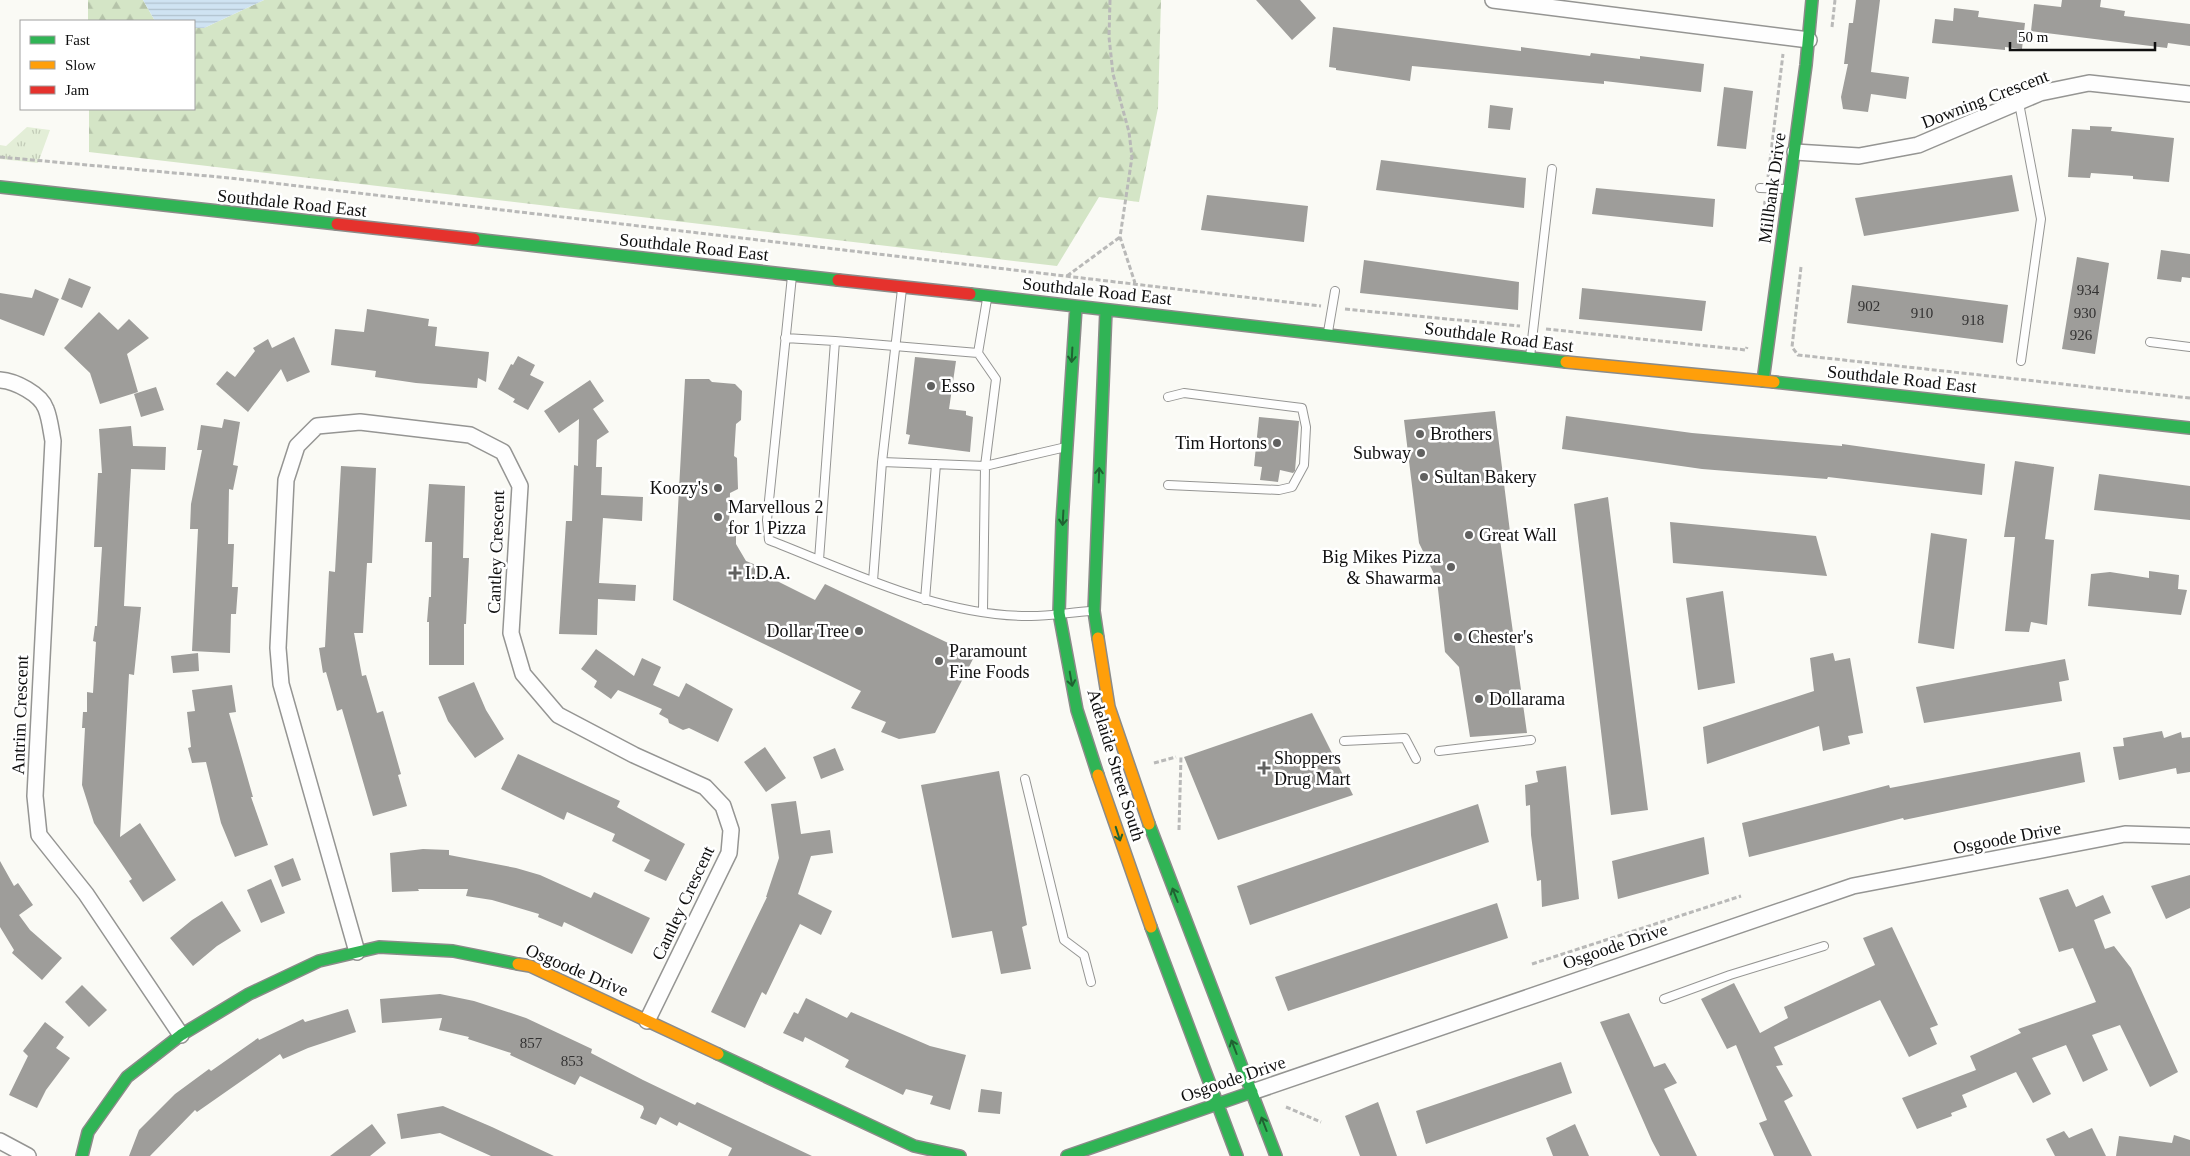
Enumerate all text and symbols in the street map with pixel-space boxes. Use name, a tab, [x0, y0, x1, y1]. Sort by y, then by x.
legend	[20, 20, 195, 110]
scale bar	[2010, 20, 2155, 52]
text: 50 m	[2018, 29, 2049, 45]
text: Fast	[65, 32, 91, 48]
text: Slow	[65, 57, 96, 73]
street label: Downing Crescent	[1919, 66, 2051, 132]
text: Jam	[65, 82, 89, 98]
street label: Millbank Drive	[1754, 131, 1790, 245]
street label: Southdale Road East	[216, 185, 368, 221]
street label: Southdale Road East	[618, 229, 770, 265]
street label: Southdale Road East	[1021, 273, 1173, 309]
house number: 934	[2077, 282, 2100, 298]
house number: 902	[1858, 298, 1880, 314]
house number: 910	[1911, 305, 1933, 321]
house number: 930	[2074, 305, 2096, 321]
house number: 918	[1962, 312, 1984, 328]
street label: Southdale Road East	[1423, 318, 1575, 356]
house number: 926	[2070, 327, 2093, 343]
one-way arrow	[1068, 347, 1077, 363]
street label: Southdale Road East	[1826, 361, 1978, 397]
place label: Esso	[941, 376, 975, 396]
marker: Esso	[925, 380, 937, 392]
place label: Brothers	[1430, 424, 1492, 444]
marker: Brothers	[1414, 428, 1426, 440]
place label: Tim Hortons	[1175, 433, 1267, 453]
marker: Tim Hortons	[1271, 437, 1283, 449]
place label: Subway	[1353, 443, 1411, 463]
marker: Subway	[1415, 447, 1427, 459]
one-way arrow	[1095, 467, 1104, 483]
place label: Sultan Bakery	[1434, 467, 1536, 487]
marker: Sultan Bakery	[1418, 471, 1430, 483]
place label: Koozy's	[650, 478, 708, 498]
marker: Koozy's	[712, 482, 724, 494]
street label: Cantley Crescent	[484, 490, 508, 614]
place label: Marvellous 2 for 1 Pizza	[728, 497, 823, 538]
one-way arrow	[1058, 509, 1067, 525]
marker: Marvellous 2 for 1 Pizza	[712, 511, 724, 523]
place label: Great Wall	[1479, 525, 1557, 545]
marker: Great Wall	[1463, 529, 1475, 541]
place label: Big Mikes Pizza & Shawarma	[1322, 547, 1441, 588]
marker: Big Mikes Pizza & Shawarma	[1445, 561, 1457, 573]
place label: I.D.A.	[745, 563, 791, 583]
marker: I.D.A.	[729, 567, 741, 579]
place label: Dollar Tree	[767, 621, 849, 641]
marker: Dollar Tree	[853, 625, 865, 637]
place label: Chester's	[1468, 627, 1533, 647]
marker: Chester's	[1452, 631, 1464, 643]
place label: Paramount Fine Foods	[949, 641, 1030, 682]
street label: Antrim Crescent	[8, 655, 32, 775]
marker: Paramount Fine Foods	[933, 655, 945, 667]
one-way arrow	[1067, 670, 1077, 686]
street label: Adelaide Street South	[1083, 687, 1149, 843]
place label: Dollarama	[1489, 689, 1565, 709]
marker: Dollarama	[1473, 693, 1485, 705]
place label: Shoppers Drug Mart	[1274, 748, 1350, 789]
marker: Shoppers Drug Mart	[1258, 762, 1270, 774]
street label: Osgoode Drive	[1951, 818, 2063, 858]
one-way arrow	[1114, 826, 1123, 842]
street label: Cantley Crescent	[648, 843, 718, 963]
one-way arrow	[1170, 888, 1179, 903]
street label: Osgoode Drive	[1560, 919, 1670, 973]
street label: Osgoode Drive	[523, 939, 631, 1001]
house number: 857	[520, 1035, 543, 1051]
one-way arrow	[1229, 1039, 1238, 1055]
street label: Osgoode Drive	[1178, 1052, 1288, 1106]
house number: 853	[561, 1053, 583, 1069]
one-way arrow	[1259, 1117, 1268, 1132]

